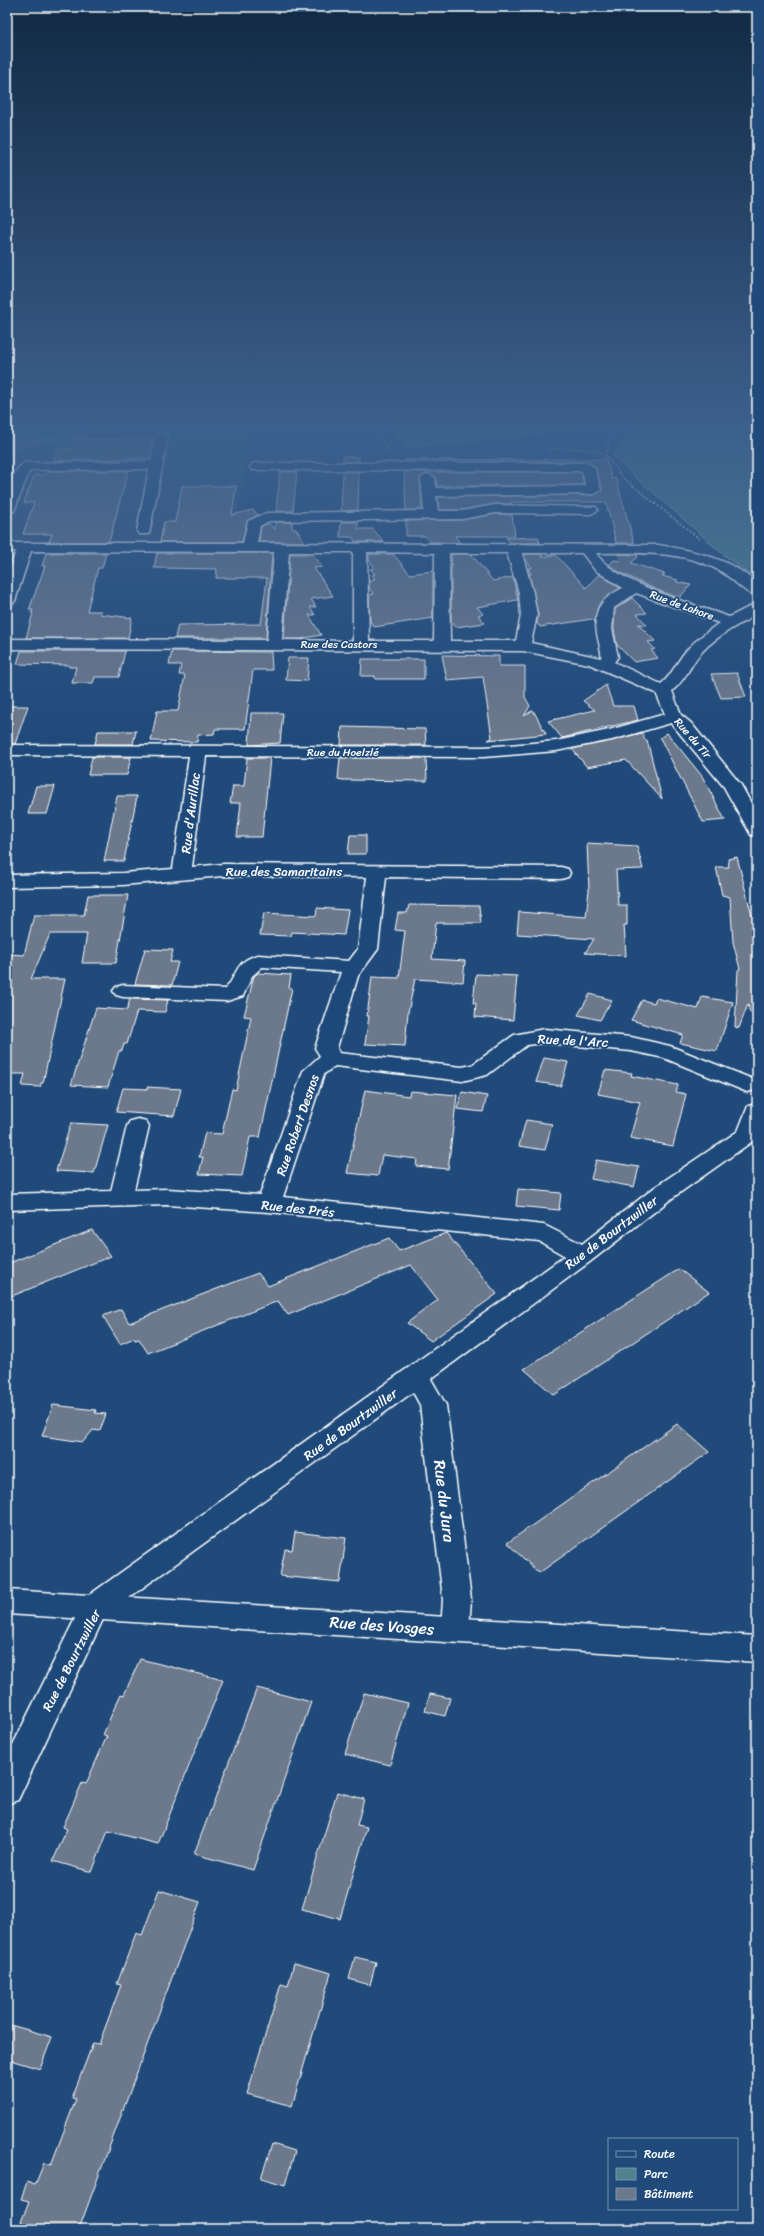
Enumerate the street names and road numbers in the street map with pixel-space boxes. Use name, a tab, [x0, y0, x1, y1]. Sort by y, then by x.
street label: Rue de Lahore	[647, 585, 717, 626]
street label: Rue des Castors	[301, 635, 378, 654]
street label: Rue du Tir	[669, 713, 717, 764]
street label: Rue du Hoelzlé	[307, 743, 379, 762]
street label: Rue d'Aurillac	[174, 771, 207, 855]
street label: Rue des Samaritains	[226, 860, 343, 883]
street label: Rue de l'Arc	[537, 1027, 609, 1054]
street label: Rue Robert Desnos	[269, 1071, 326, 1179]
street label: Rue de Bourtzwiller	[560, 1189, 663, 1275]
street label: Rue des Prés	[260, 1193, 337, 1224]
street label: Rue de Bourtzwiller	[298, 1382, 403, 1467]
street label: Rue du Jura	[425, 1458, 464, 1545]
street label: Rue de Bourtzwiller	[36, 1605, 107, 1715]
street label: Rue des Vosges	[329, 1607, 436, 1644]

